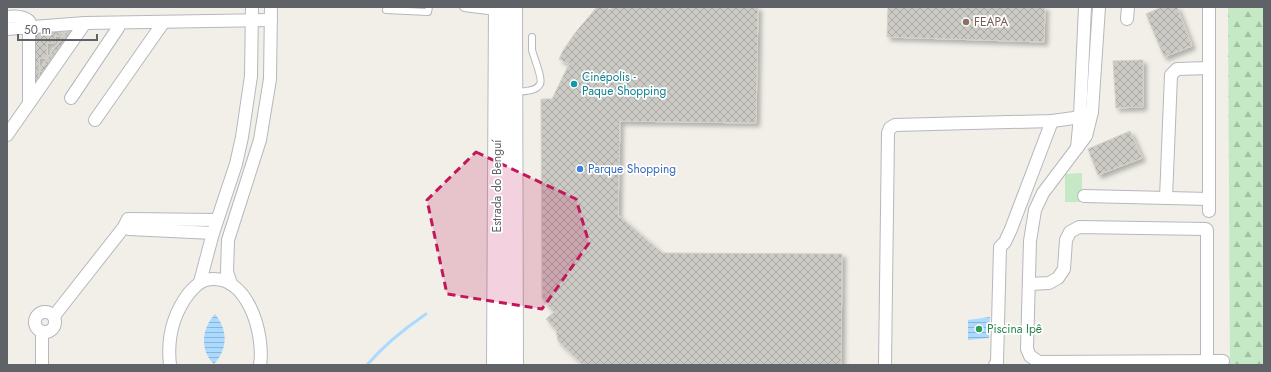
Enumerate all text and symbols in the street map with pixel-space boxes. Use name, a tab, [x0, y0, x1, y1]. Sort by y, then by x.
place label: FEAPA	[974, 13, 1008, 31]
scale bar	[18, 16, 97, 42]
marker: FEAPA	[961, 17, 971, 27]
text: 50 m	[24, 21, 51, 39]
place label: Cinépolis - Paque Shopping	[582, 68, 666, 100]
marker: Cinépolis - Paque Shopping	[569, 79, 579, 89]
street label: Estrada do Benguí	[488, 139, 506, 232]
place label: Parque Shopping	[588, 160, 676, 178]
marker: Parque Shopping	[575, 164, 585, 174]
place label: Piscina Ipê	[987, 320, 1042, 338]
marker: Piscina Ipê	[974, 324, 984, 334]

